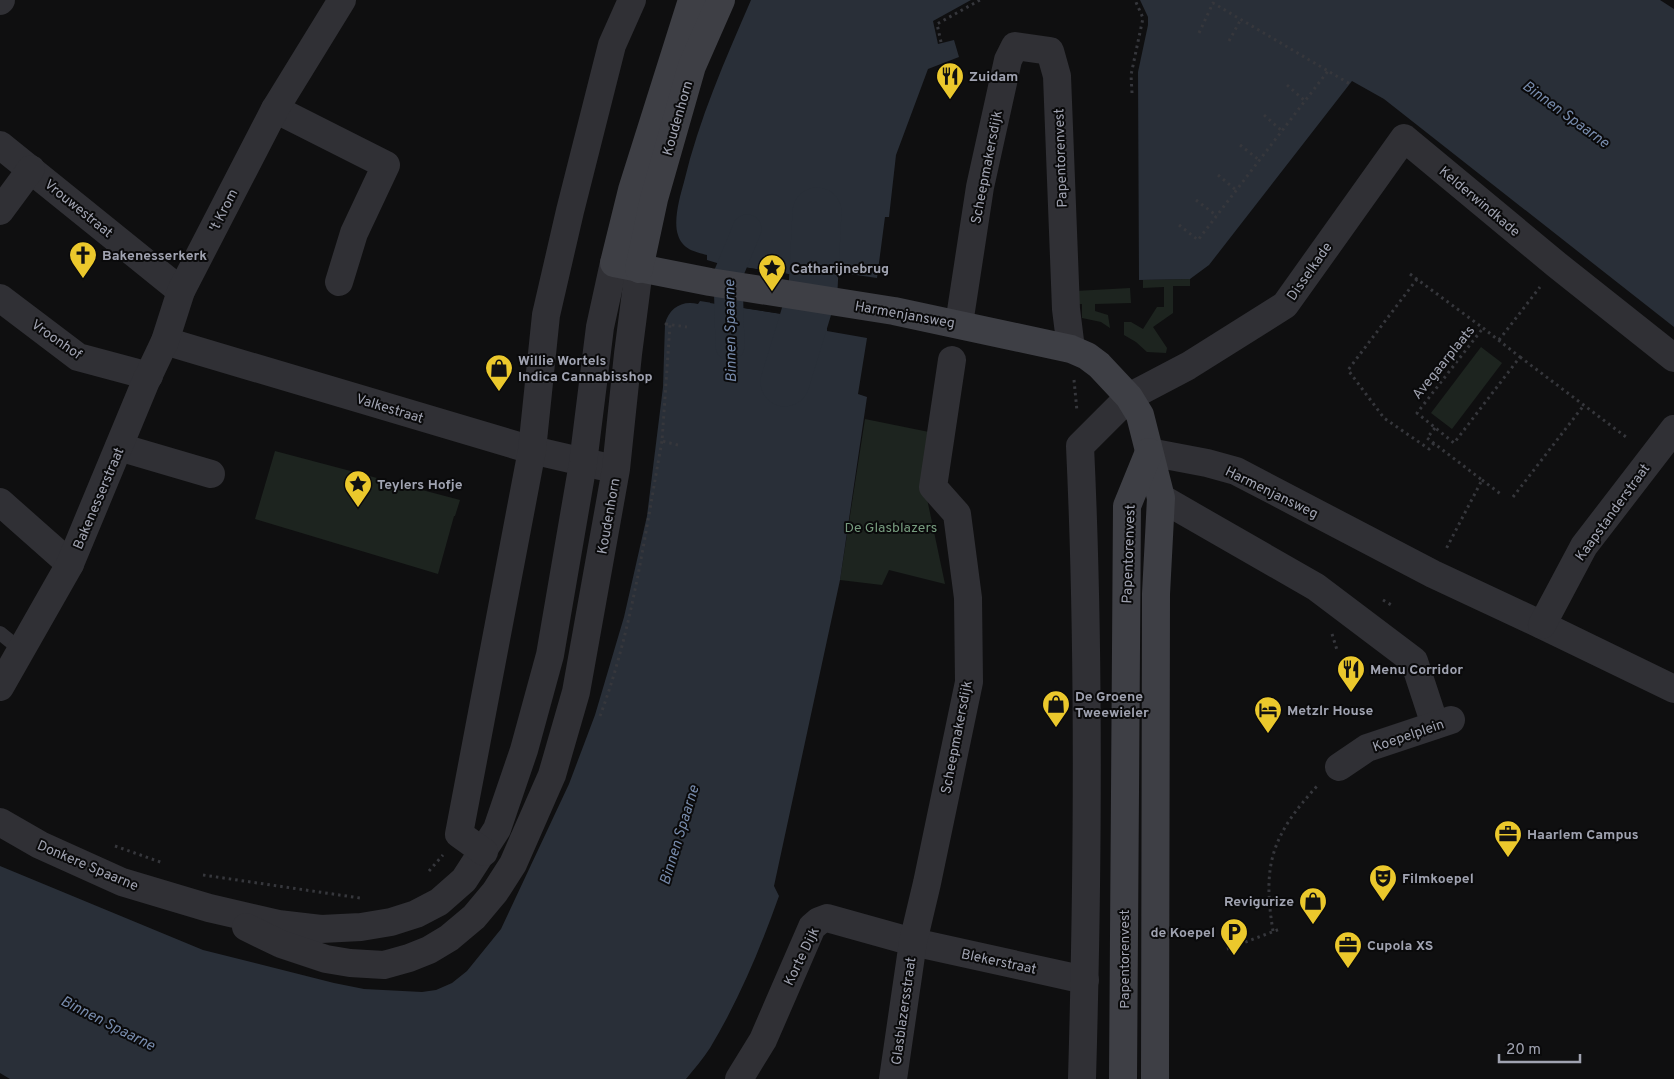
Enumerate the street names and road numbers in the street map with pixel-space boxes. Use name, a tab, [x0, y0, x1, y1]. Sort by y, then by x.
street label: Koudenhorn	[660, 79, 697, 158]
street label: Papentorenvest	[1051, 108, 1072, 208]
street label: Scheepmakersdijk	[968, 109, 1007, 225]
street label: Kelderwindkade	[1435, 163, 1523, 241]
street label: Vrouwestraat	[41, 176, 116, 242]
street label: 't Krom	[206, 187, 242, 235]
street label: Disselkade	[1284, 239, 1337, 304]
street label: Harmenjansweg	[853, 298, 956, 333]
street label: Vroonhof	[28, 317, 85, 364]
street label: Avegaarplaats	[1409, 323, 1479, 403]
street label: Valkestraat	[354, 391, 425, 428]
street label: Bakenesserstraat	[70, 445, 129, 552]
street label: Kaapstanderstraat	[1572, 461, 1654, 565]
street label: Harmenjansweg	[1222, 464, 1321, 523]
street label: Koudenhorn	[594, 477, 625, 556]
street label: Papentorenvest	[1119, 504, 1140, 604]
street label: Scheepmakersdijk	[938, 679, 977, 795]
street label: Koepelplein	[1371, 716, 1446, 757]
street label: Donkere Spaarne	[34, 837, 140, 895]
street label: Papentorenvest	[1117, 909, 1134, 1009]
street label: Korte Dijk	[781, 925, 824, 989]
street label: Blekerstraat	[959, 946, 1038, 979]
street label: Glasblazersstraat	[888, 956, 920, 1066]

